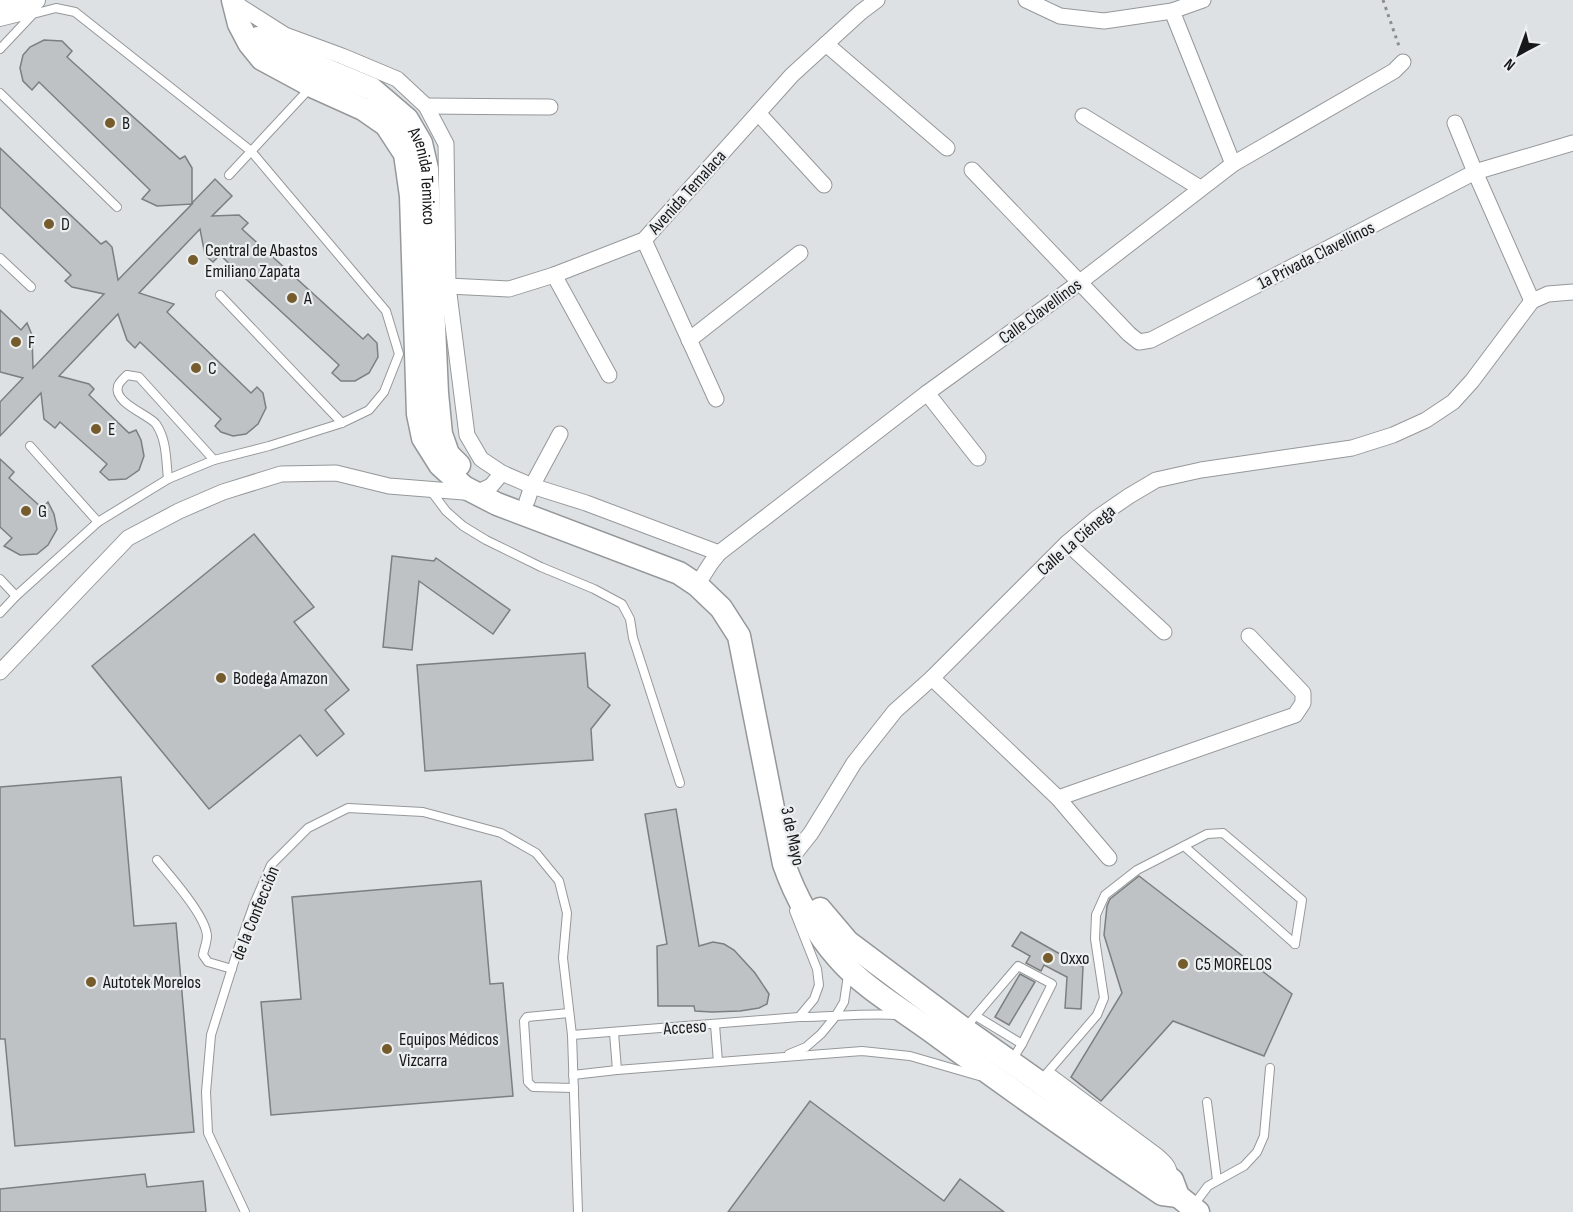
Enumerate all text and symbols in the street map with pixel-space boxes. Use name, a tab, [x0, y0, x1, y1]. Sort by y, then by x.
north arrow	[1489, 24, 1549, 84]
text: N	[1501, 54, 1520, 74]
place label: B	[122, 113, 130, 134]
marker: B	[103, 116, 117, 130]
street label: Avenida Temixco	[403, 123, 439, 225]
street label: Avenida Temalaca	[643, 146, 731, 239]
place label: D	[61, 214, 70, 235]
marker: D	[42, 217, 56, 231]
street label: 1a Privada Clavellinos	[1254, 217, 1378, 294]
place label: Central de Abastos Emiliano Zapata	[205, 240, 318, 282]
marker: Central de Abastos Emiliano Zapata	[186, 253, 200, 267]
street label: Calle Clavellinos	[995, 274, 1086, 348]
place label: A	[303, 288, 312, 309]
marker: A	[285, 291, 299, 305]
place label: F	[28, 332, 35, 353]
marker: F	[9, 335, 23, 349]
place label: C	[208, 358, 217, 379]
marker: C	[189, 361, 203, 375]
place label: E	[108, 419, 115, 440]
marker: E	[89, 422, 103, 436]
place label: G	[38, 501, 47, 522]
street label: Calle La Ciénega	[1033, 501, 1120, 580]
marker: G	[19, 504, 33, 518]
place label: Bodega Amazon	[233, 668, 328, 689]
marker: Bodega Amazon	[214, 671, 228, 685]
street label: 3 de Mayo	[776, 805, 809, 868]
street label: de la Confección	[227, 863, 284, 963]
place label: Oxxo	[1060, 948, 1090, 969]
marker: Oxxo	[1041, 951, 1055, 965]
place label: C5 MORELOS	[1195, 954, 1272, 975]
marker: C5 MORELOS	[1176, 957, 1190, 971]
place label: Autotek Morelos	[102, 972, 201, 993]
marker: Autotek Morelos	[84, 975, 98, 989]
street label: Acceso	[662, 1016, 707, 1040]
place label: Equipos Médicos Vizcarra	[399, 1029, 499, 1071]
marker: Equipos Médicos Vizcarra	[380, 1042, 394, 1056]

